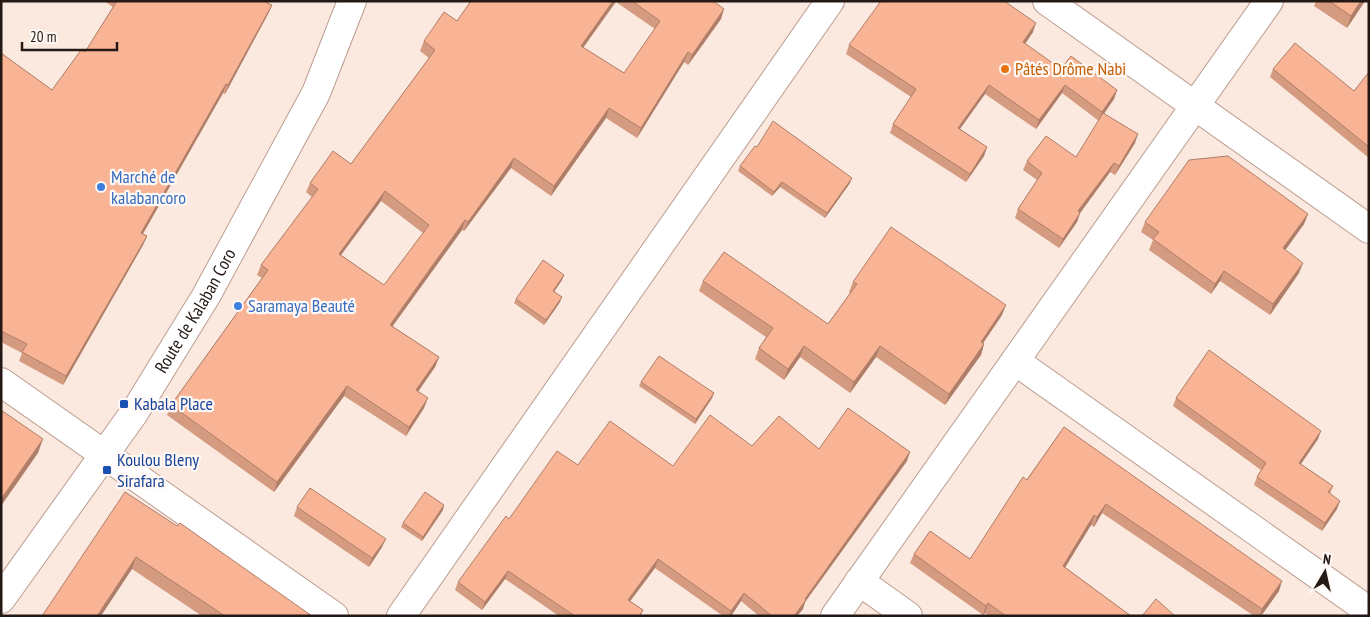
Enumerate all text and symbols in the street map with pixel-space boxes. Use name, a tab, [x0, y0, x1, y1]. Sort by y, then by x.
scale bar	[22, 20, 118, 52]
text: 20 m	[30, 27, 56, 46]
place label: Pâtés Drôme Nabi	[1015, 57, 1126, 80]
marker: Pâtés Drôme Nabi	[999, 63, 1011, 75]
place label: Marché de kalabancoro	[111, 165, 186, 209]
marker: Marché de kalabancoro	[95, 181, 107, 193]
street label: Route de Kalaban Coro	[149, 244, 241, 377]
place label: Saramaya Beauté	[248, 294, 355, 317]
marker: Saramaya Beauté	[232, 300, 244, 312]
place label: Kabala Place	[134, 392, 213, 415]
marker: Kabala Place	[118, 398, 130, 410]
place label: Koulou Bleny Sirafara	[117, 448, 199, 492]
marker: Koulou Bleny Sirafara	[101, 464, 113, 476]
north arrow	[1300, 547, 1350, 597]
text: N	[1322, 550, 1332, 569]

